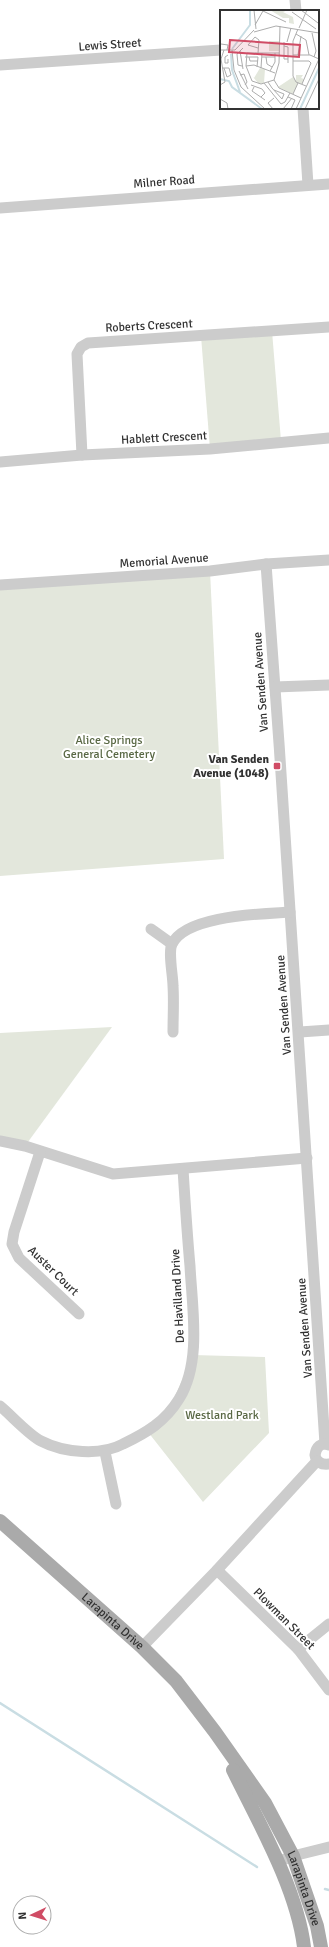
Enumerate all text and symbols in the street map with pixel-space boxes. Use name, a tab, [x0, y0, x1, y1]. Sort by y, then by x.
inset map	[220, 10, 319, 109]
street label: Lewis Street	[78, 35, 142, 55]
street label: Milner Road	[133, 172, 195, 192]
street label: Roberts Crescent	[105, 316, 193, 336]
street label: Hablett Crescent	[121, 428, 207, 448]
street label: Memorial Avenue	[119, 550, 209, 572]
street label: Van Senden Avenue	[250, 632, 272, 732]
park label: Alice Springs General Cemetery	[63, 733, 155, 762]
place label: Van Senden Avenue (1048)	[193, 752, 269, 781]
marker: Van Senden Avenue (1048)	[272, 761, 282, 771]
street label: Van Senden Avenue	[273, 955, 295, 1055]
street label: Auster Court	[24, 1243, 82, 1299]
street label: De Havilland Drive	[168, 1248, 188, 1344]
street label: Van Senden Avenue	[294, 1278, 316, 1378]
park label: Westland Park	[185, 1408, 259, 1423]
street label: Plowman Street	[250, 1585, 318, 1653]
street label: Larapinta Drive	[79, 1590, 147, 1653]
street label: Larapinta Drive	[284, 1848, 324, 1928]
north arrow	[12, 1895, 52, 1935]
text: N	[16, 1911, 29, 1920]

